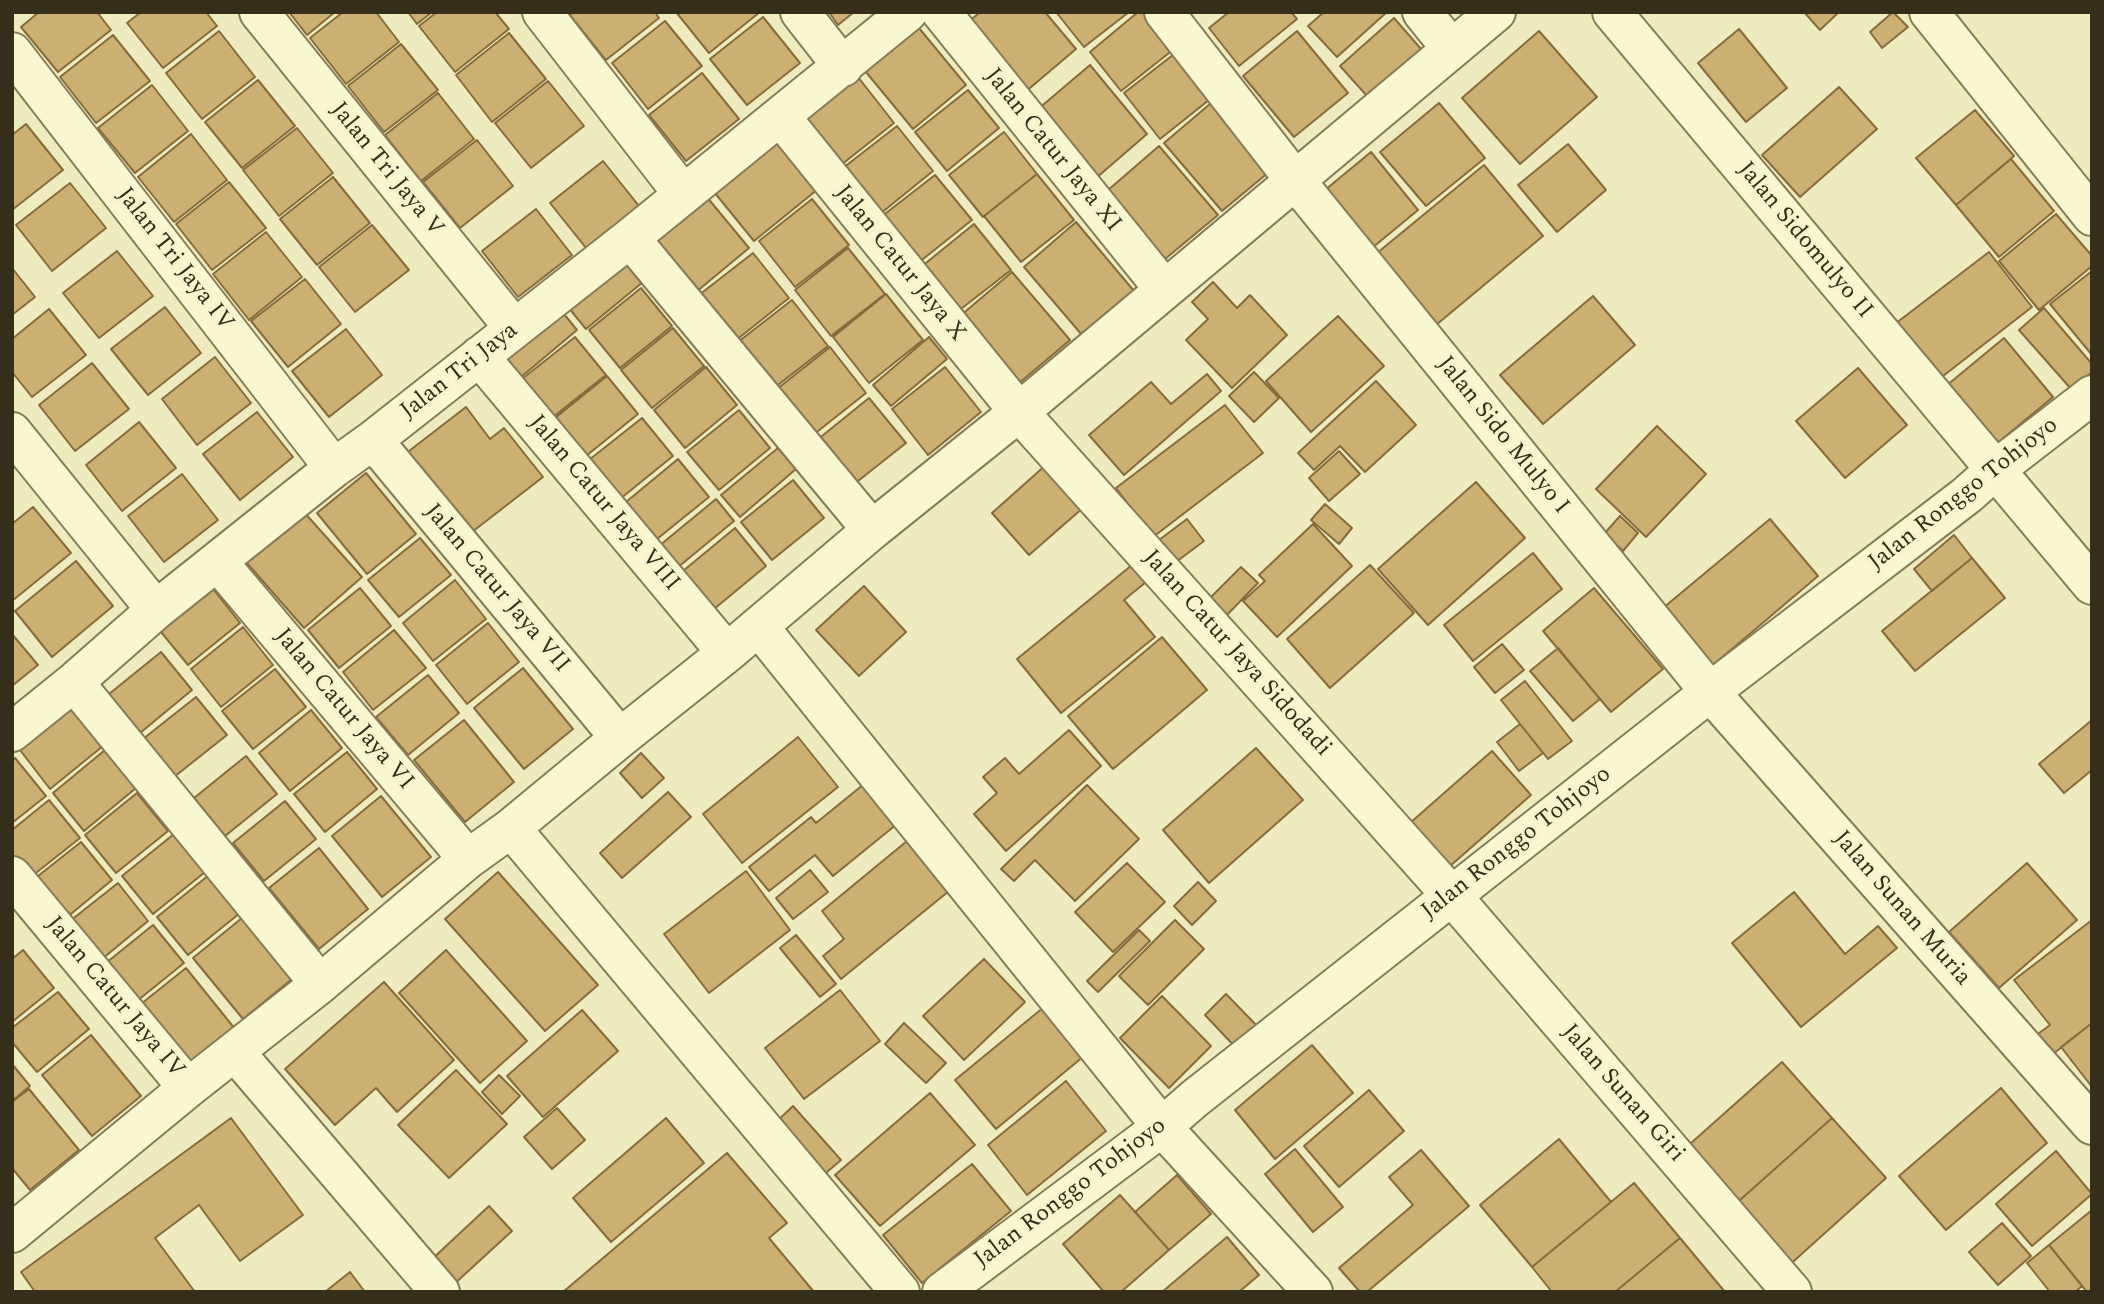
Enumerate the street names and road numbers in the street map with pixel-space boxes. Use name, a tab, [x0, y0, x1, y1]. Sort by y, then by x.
street label: Jalan Catur Jaya XI	[977, 63, 1127, 239]
street label: Jalan Tri Jaya V	[323, 97, 449, 243]
street label: Jalan Sidomulyo II	[1730, 157, 1878, 325]
street label: Jalan Catur Jaya X	[827, 180, 971, 348]
street label: Jalan Tri Jaya IV	[109, 183, 239, 337]
street label: Jalan Tri Jaya	[396, 317, 524, 427]
street label: Jalan Sido Mulyo I	[1429, 351, 1575, 521]
street label: Jalan Catur Jaya VIII	[521, 410, 685, 598]
street label: Jalan Ronggo Tohjoyo	[1863, 412, 2065, 578]
street label: Jalan Catur Jaya VII	[417, 499, 575, 679]
street label: Jalan Catur Jaya Sidodadi	[1136, 545, 1336, 763]
street label: Jalan Catur Jaya VI	[267, 623, 419, 797]
street label: Jalan Ronggo Tohjoyo	[1416, 761, 1618, 927]
street label: Jalan Sunan Muria	[1826, 826, 1976, 992]
street label: Jalan Catur Jaya IV	[38, 911, 190, 1085]
street label: Jalan Sunan Giri	[1554, 1019, 1690, 1169]
street label: Jalan Ronggo Tohjoyo	[969, 1112, 1173, 1276]

